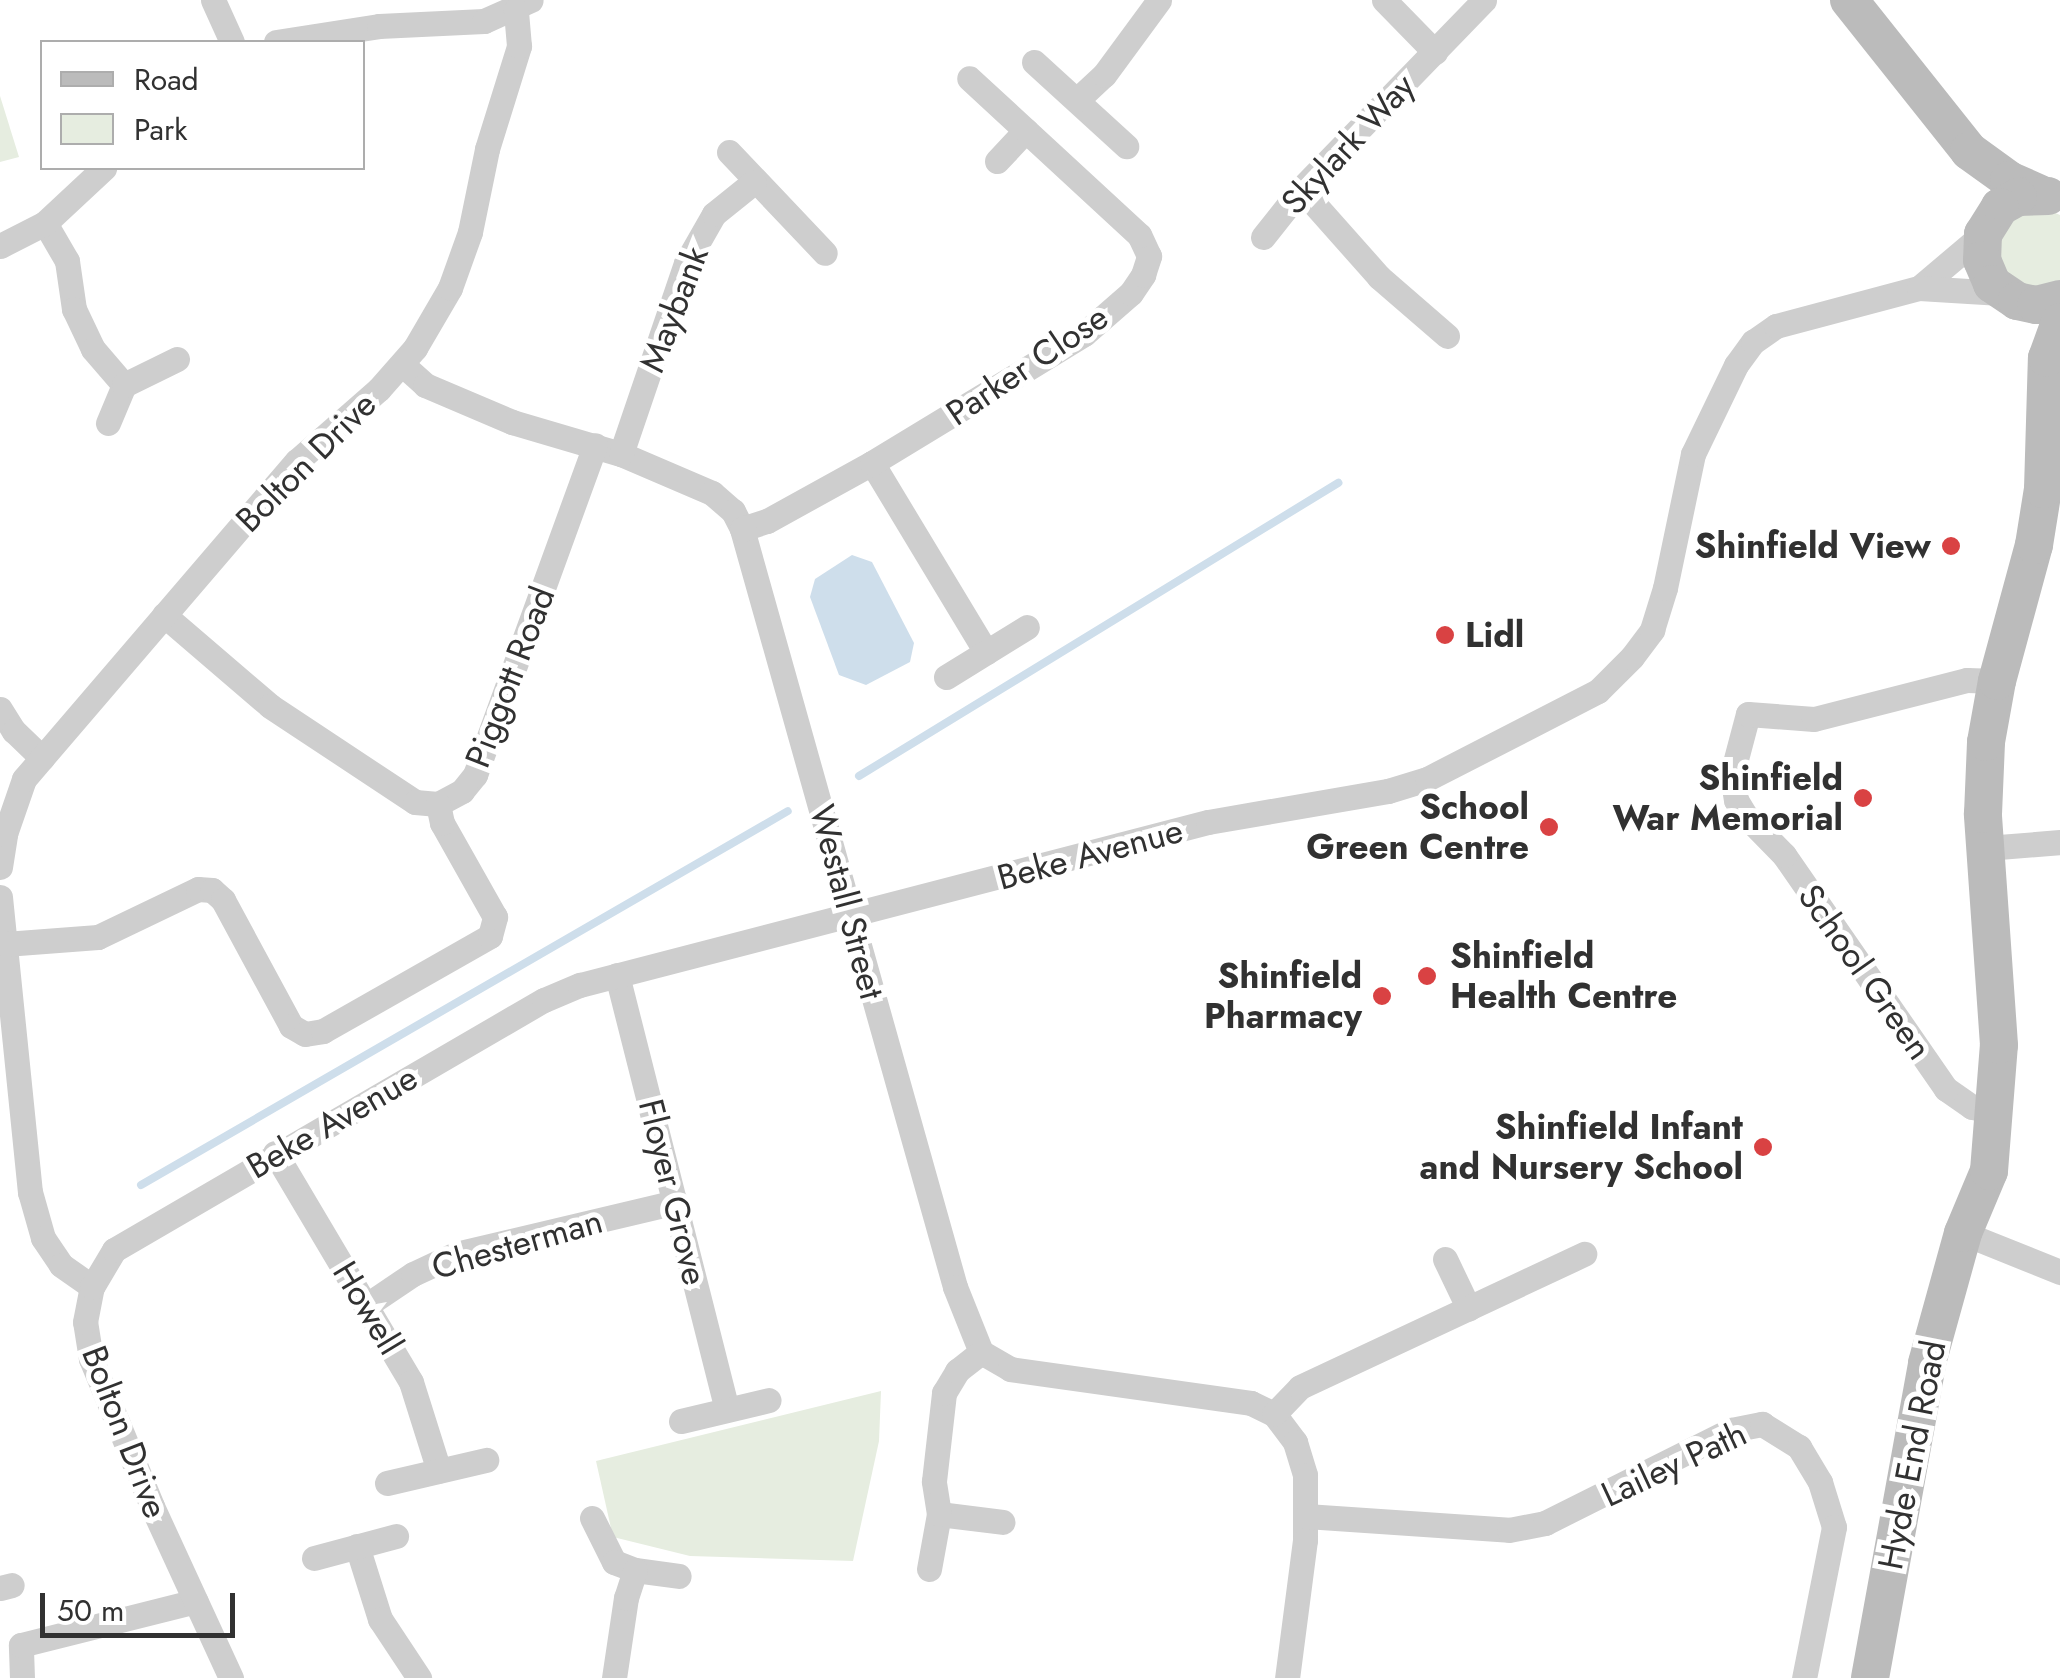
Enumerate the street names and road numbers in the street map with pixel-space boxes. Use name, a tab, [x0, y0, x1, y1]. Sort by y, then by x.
street label: Skylark Way	[1272, 65, 1424, 223]
street label: Maybank	[631, 240, 717, 378]
street label: Parker Close	[938, 296, 1116, 434]
street label: Bolton Drive	[227, 383, 385, 541]
street label: Piggott Road	[456, 581, 564, 773]
street label: Westall Street	[801, 800, 893, 1004]
street label: Beke Avenue	[993, 809, 1187, 899]
street label: School Green	[1789, 876, 1941, 1068]
street label: Beke Avenue	[239, 1056, 425, 1188]
street label: Floyer Grove	[630, 1095, 716, 1289]
street label: Chesterman	[427, 1200, 607, 1288]
street label: Howell	[324, 1254, 412, 1362]
street label: Hyde End Road	[1869, 1337, 1955, 1573]
street label: Bolton Drive	[73, 1340, 177, 1524]
street label: Lailey Path	[1595, 1412, 1753, 1516]

